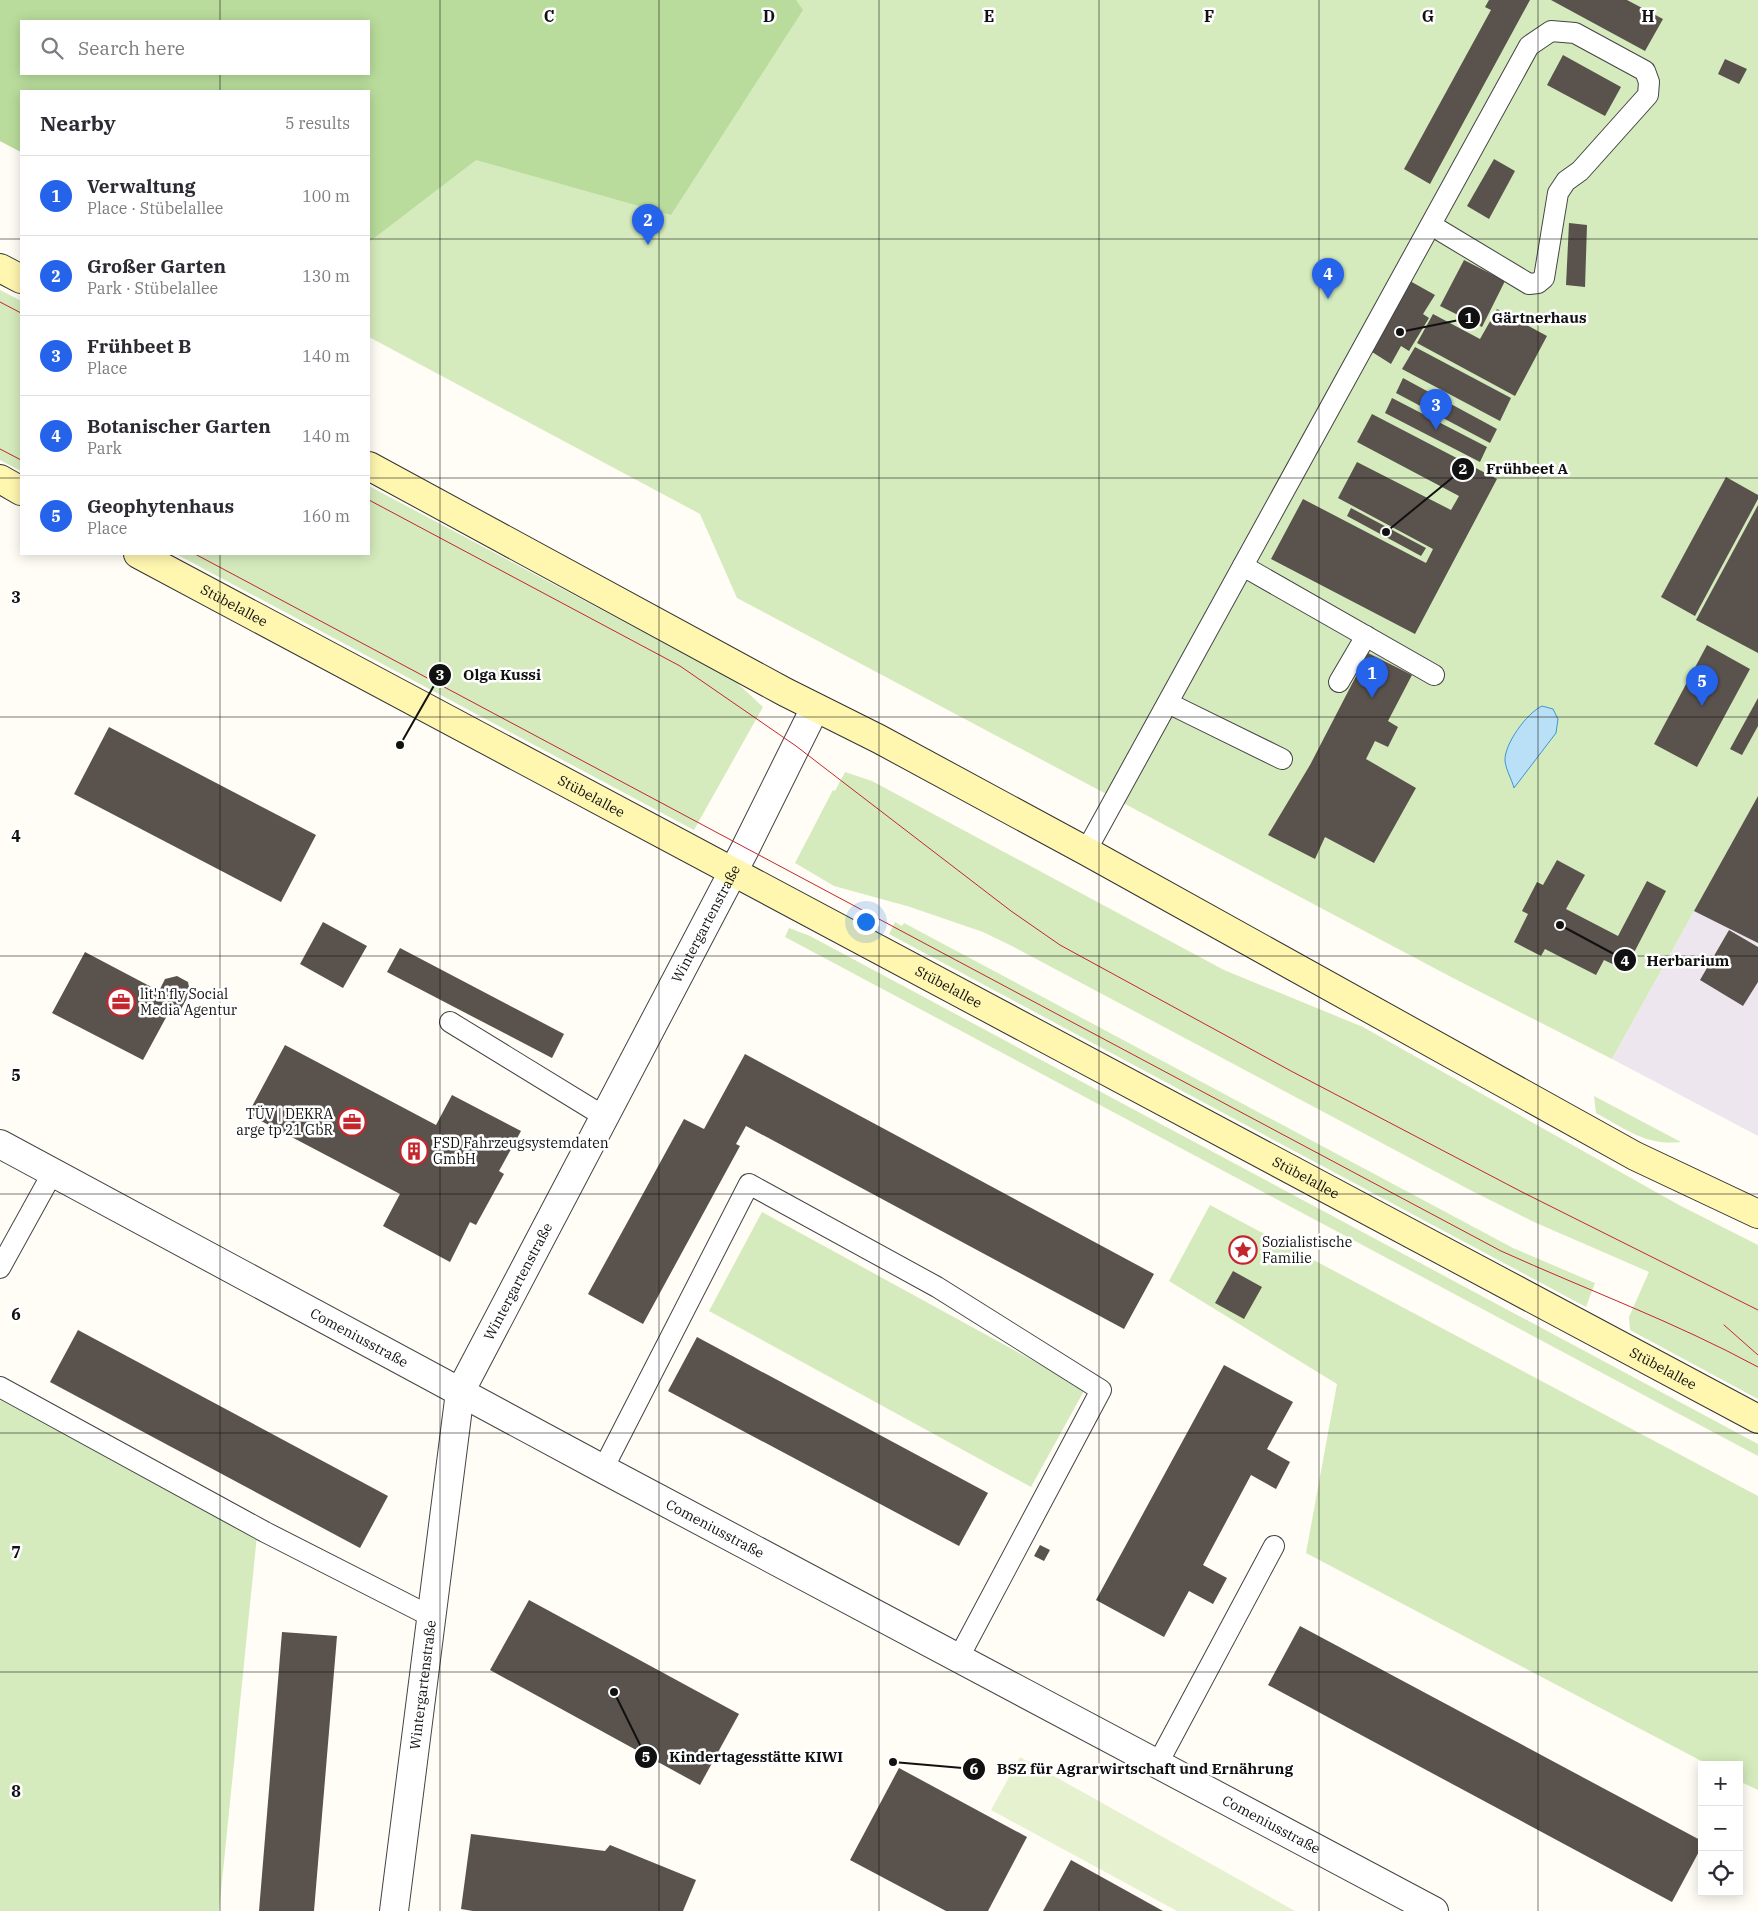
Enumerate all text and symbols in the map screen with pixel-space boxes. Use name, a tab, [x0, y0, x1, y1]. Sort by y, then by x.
text: C	[544, 6, 554, 26]
text: D	[763, 6, 775, 26]
text: E	[984, 6, 994, 26]
text: F	[1204, 6, 1214, 26]
text: G	[1422, 6, 1434, 26]
text: H	[1642, 6, 1655, 26]
search box	[20, 20, 370, 75]
icon: search	[38, 34, 66, 62]
text: Search here	[78, 36, 185, 60]
text: Nearby	[40, 109, 116, 137]
text: 5 results	[285, 113, 350, 133]
text: Verwaltung	[87, 174, 196, 198]
text: 1	[51, 186, 61, 206]
text: 100 m	[302, 186, 350, 206]
text: Place · Stübelallee	[87, 198, 223, 218]
pin: 2	[632, 204, 664, 245]
text: Großer Garten	[87, 254, 226, 278]
pin: 4	[1312, 258, 1344, 299]
text: 2	[51, 266, 61, 286]
text: 130 m	[302, 266, 350, 286]
text: Park · Stübelallee	[87, 278, 218, 298]
callout: Gärtnerhaus	[1457, 303, 1597, 333]
text: 1	[1464, 308, 1474, 327]
text: Gärtnerhaus	[1491, 308, 1587, 327]
text: Frühbeet B	[87, 334, 191, 358]
text: 3	[51, 346, 61, 366]
text: 140 m	[302, 346, 350, 366]
text: Place	[87, 358, 127, 378]
pin: 3	[1420, 389, 1452, 430]
text: Botanischer Garten	[87, 414, 271, 438]
text: 4	[51, 426, 61, 446]
text: 140 m	[302, 426, 350, 446]
text: Park	[87, 438, 122, 458]
callout: Frühbeet A	[1451, 454, 1578, 484]
text: 2	[1458, 459, 1468, 478]
text: Frühbeet A	[1486, 459, 1569, 478]
text: Geophytenhaus	[87, 494, 234, 518]
text: 5	[51, 506, 61, 526]
text: 160 m	[302, 506, 350, 526]
text: Place	[87, 518, 127, 538]
street label: Stübelallee	[198, 580, 271, 631]
text: 3	[11, 587, 21, 607]
pin: 1	[1356, 657, 1388, 698]
callout: Olga Kussi	[428, 660, 551, 690]
text: 3	[435, 665, 445, 684]
text: Olga Kussi	[463, 665, 541, 684]
pin: 5	[1686, 665, 1718, 706]
street label: Stübelallee	[555, 771, 628, 821]
text: 4	[11, 826, 21, 846]
street label: Wintergartenstraße	[667, 862, 744, 986]
your location	[853, 909, 879, 935]
callout: Herbarium	[1612, 945, 1740, 975]
text: 4	[1620, 951, 1630, 970]
text: Herbarium	[1647, 951, 1730, 970]
street label: Stübelallee	[912, 962, 985, 1012]
place label: lit'n'fly Social Media Agentur	[140, 985, 238, 1019]
office icon: lit'n'fly Social Media Agentur	[106, 987, 136, 1017]
text: 5	[11, 1065, 21, 1085]
place label: TÜV | DEKRA arge tp 21 GbR	[236, 1105, 334, 1139]
office icon: TÜV | DEKRA arge tp 21 GbR	[337, 1107, 367, 1137]
place label: FSD Fahrzeugsystemdaten GmbH	[433, 1134, 609, 1168]
building icon: FSD Fahrzeugsystemdaten GmbH	[399, 1136, 429, 1166]
street label: Stübelallee	[1269, 1152, 1342, 1203]
street label: Wintergartenstraße	[480, 1220, 556, 1343]
place label: Sozialistische Familie	[1262, 1233, 1352, 1267]
place icon: Sozialistische Familie	[1228, 1235, 1258, 1265]
text: 6	[11, 1304, 21, 1324]
street label: Comeniusstraße	[307, 1304, 411, 1371]
street label: Stübelallee	[1627, 1343, 1700, 1394]
street label: Comeniusstraße	[663, 1495, 767, 1562]
text: 7	[11, 1542, 21, 1562]
street label: Wintergartenstraße	[406, 1619, 440, 1751]
callout: Kindertagesstätte KIWI	[634, 1742, 852, 1772]
text: 5	[641, 1747, 651, 1766]
text: Kindertagesstätte KIWI	[669, 1747, 843, 1766]
callout: BSZ für Agrarwirtschaft und Ernährung	[961, 1754, 1303, 1784]
text: 6	[969, 1759, 979, 1778]
text: BSZ für Agrarwirtschaft und Ernährung	[997, 1759, 1293, 1778]
map controls	[1698, 1761, 1743, 1896]
button: +	[1698, 1761, 1743, 1806]
text: 8	[11, 1781, 21, 1801]
street label: Comeniusstraße	[1219, 1791, 1323, 1858]
button: −	[1698, 1806, 1743, 1851]
button: locate	[1698, 1851, 1743, 1896]

